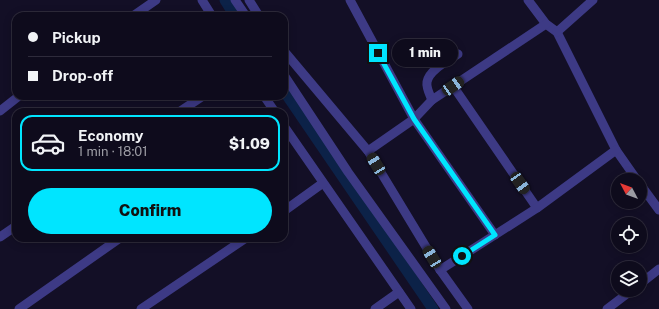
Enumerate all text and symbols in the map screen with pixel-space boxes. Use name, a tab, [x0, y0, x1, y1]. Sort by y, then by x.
text: Pickup	[52, 29, 101, 46]
callout: 1 min	[392, 39, 458, 67]
route end	[369, 44, 387, 62]
text: 1 min	[409, 45, 441, 60]
text: Drop-off	[52, 67, 113, 84]
car	[440, 74, 466, 98]
icon: car	[30, 125, 66, 161]
text: Economy	[78, 127, 143, 144]
text: $1.09	[229, 135, 270, 152]
text: 1 min · 18:01	[78, 144, 148, 159]
car	[365, 151, 387, 177]
car	[508, 170, 532, 196]
north arrow	[611, 173, 647, 209]
map controls	[611, 173, 647, 297]
button: Confirm	[28, 188, 272, 234]
button: locate	[611, 217, 647, 253]
car	[421, 244, 443, 270]
route start	[453, 247, 471, 265]
button: layers	[611, 261, 647, 297]

